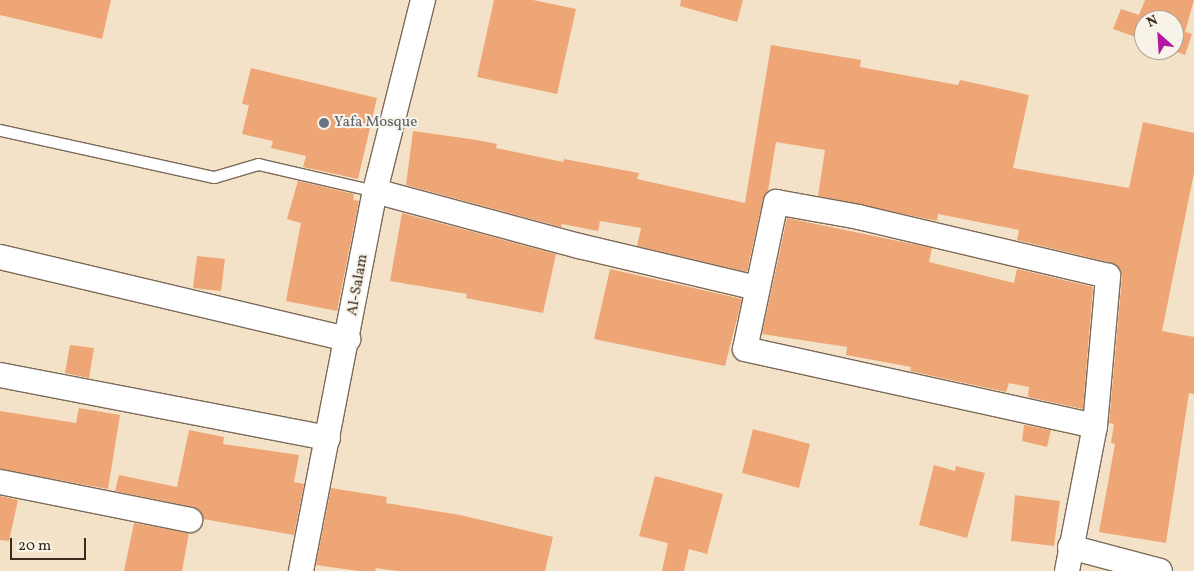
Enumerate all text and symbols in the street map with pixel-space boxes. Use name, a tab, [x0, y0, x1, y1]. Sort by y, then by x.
north arrow	[1134, 10, 1184, 60]
text: N	[1144, 11, 1161, 33]
place label: Yafa Mosque	[334, 114, 417, 132]
marker: Yafa Mosque	[318, 117, 330, 129]
street label: Al-Salam	[344, 253, 372, 317]
scale bar	[12, 528, 89, 560]
text: 20 m	[18, 536, 51, 557]

